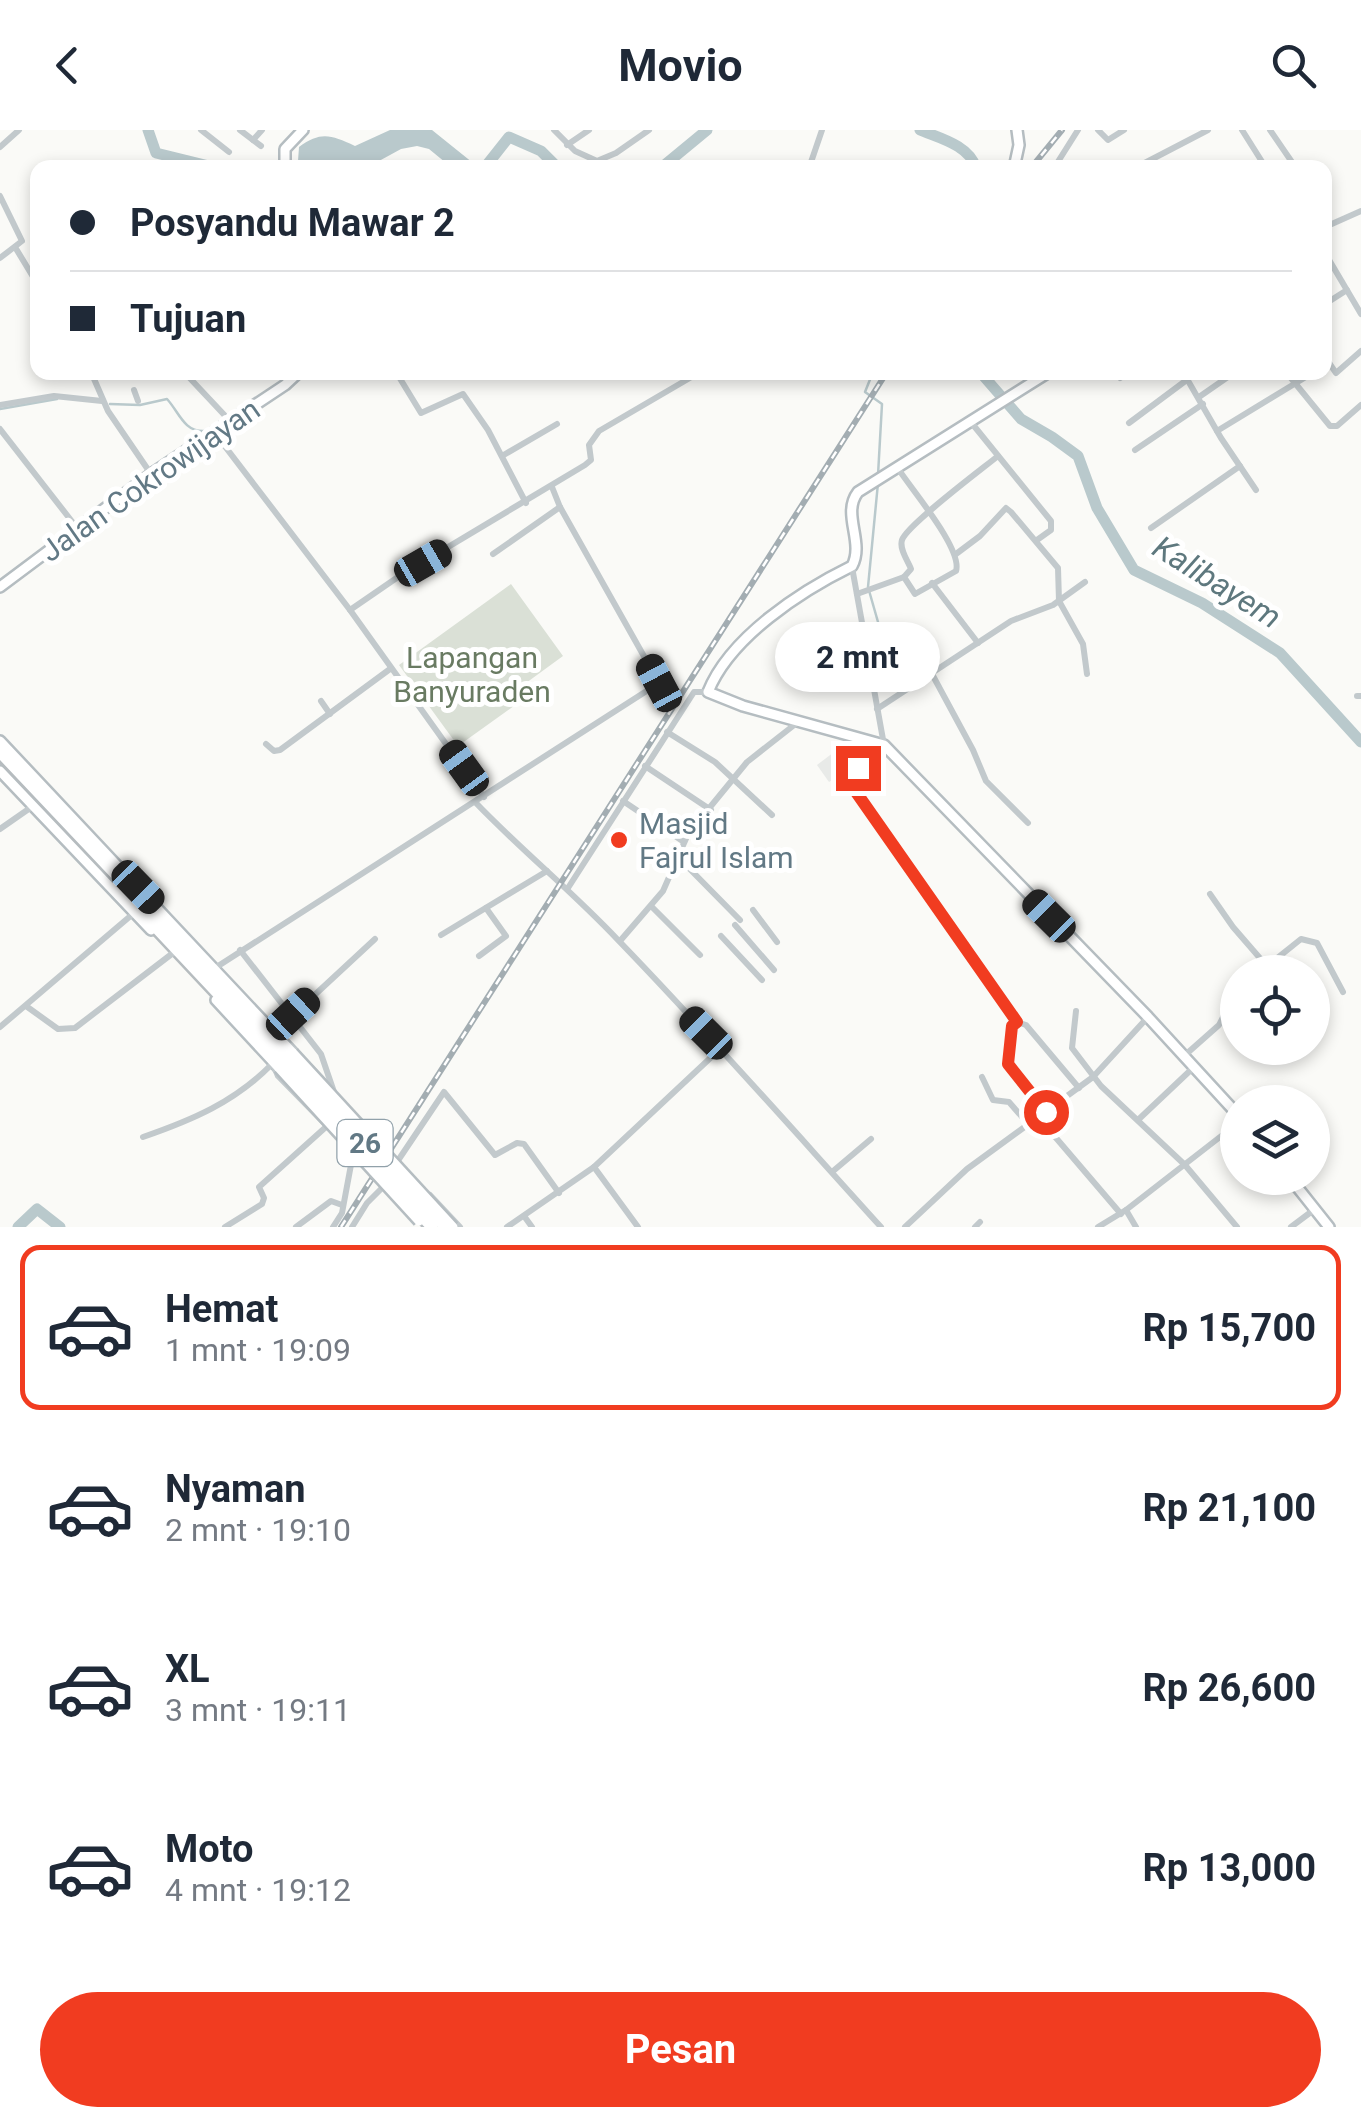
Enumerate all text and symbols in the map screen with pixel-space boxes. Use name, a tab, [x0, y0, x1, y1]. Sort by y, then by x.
icon: back	[40, 38, 95, 93]
icon: search	[1266, 38, 1321, 93]
text: Movio	[618, 39, 743, 92]
text: Posyandu Mawar 2	[130, 201, 455, 245]
text: Tujuan	[130, 297, 246, 341]
street label: Jalan Cokrowijayan	[34, 391, 266, 569]
water label: Kalibayem	[1146, 528, 1288, 636]
car	[390, 535, 456, 591]
callout: 2 mnt	[776, 623, 940, 693]
text: 2 mnt	[816, 638, 899, 676]
park label: Lapangan Banyuraden	[393, 640, 551, 709]
car	[632, 649, 686, 717]
car	[434, 735, 494, 801]
route end	[836, 746, 881, 791]
place label: Masjid Fajrul Islam	[639, 806, 794, 875]
marker: Masjid Fajrul Islam	[608, 829, 630, 851]
car	[106, 855, 170, 919]
car	[1017, 884, 1081, 948]
map controls	[1220, 955, 1330, 1195]
button: locate	[1220, 955, 1330, 1065]
car	[261, 983, 325, 1045]
car	[674, 1001, 738, 1065]
button: layers	[1220, 1085, 1330, 1195]
route start	[1024, 1090, 1069, 1135]
road number: 26	[338, 1120, 392, 1166]
icon: car	[45, 1283, 135, 1373]
text: Hemat	[165, 1287, 278, 1331]
text: Rp 15,700	[1142, 1306, 1316, 1350]
text: 1 mnt · 19:09	[165, 1331, 351, 1369]
icon: car	[45, 1463, 135, 1553]
text: Nyaman	[165, 1467, 306, 1511]
text: Rp 21,100	[1142, 1486, 1316, 1530]
text: 2 mnt · 19:10	[165, 1511, 351, 1549]
icon: car	[45, 1643, 135, 1733]
text: XL	[165, 1647, 210, 1691]
text: Rp 26,600	[1142, 1666, 1316, 1710]
text: 3 mnt · 19:11	[165, 1691, 351, 1729]
icon: car	[45, 1823, 135, 1913]
text: Moto	[165, 1827, 254, 1871]
text: Rp 13,000	[1142, 1846, 1316, 1890]
text: 4 mnt · 19:12	[165, 1871, 351, 1909]
button: Pesan	[40, 1992, 1321, 2107]

